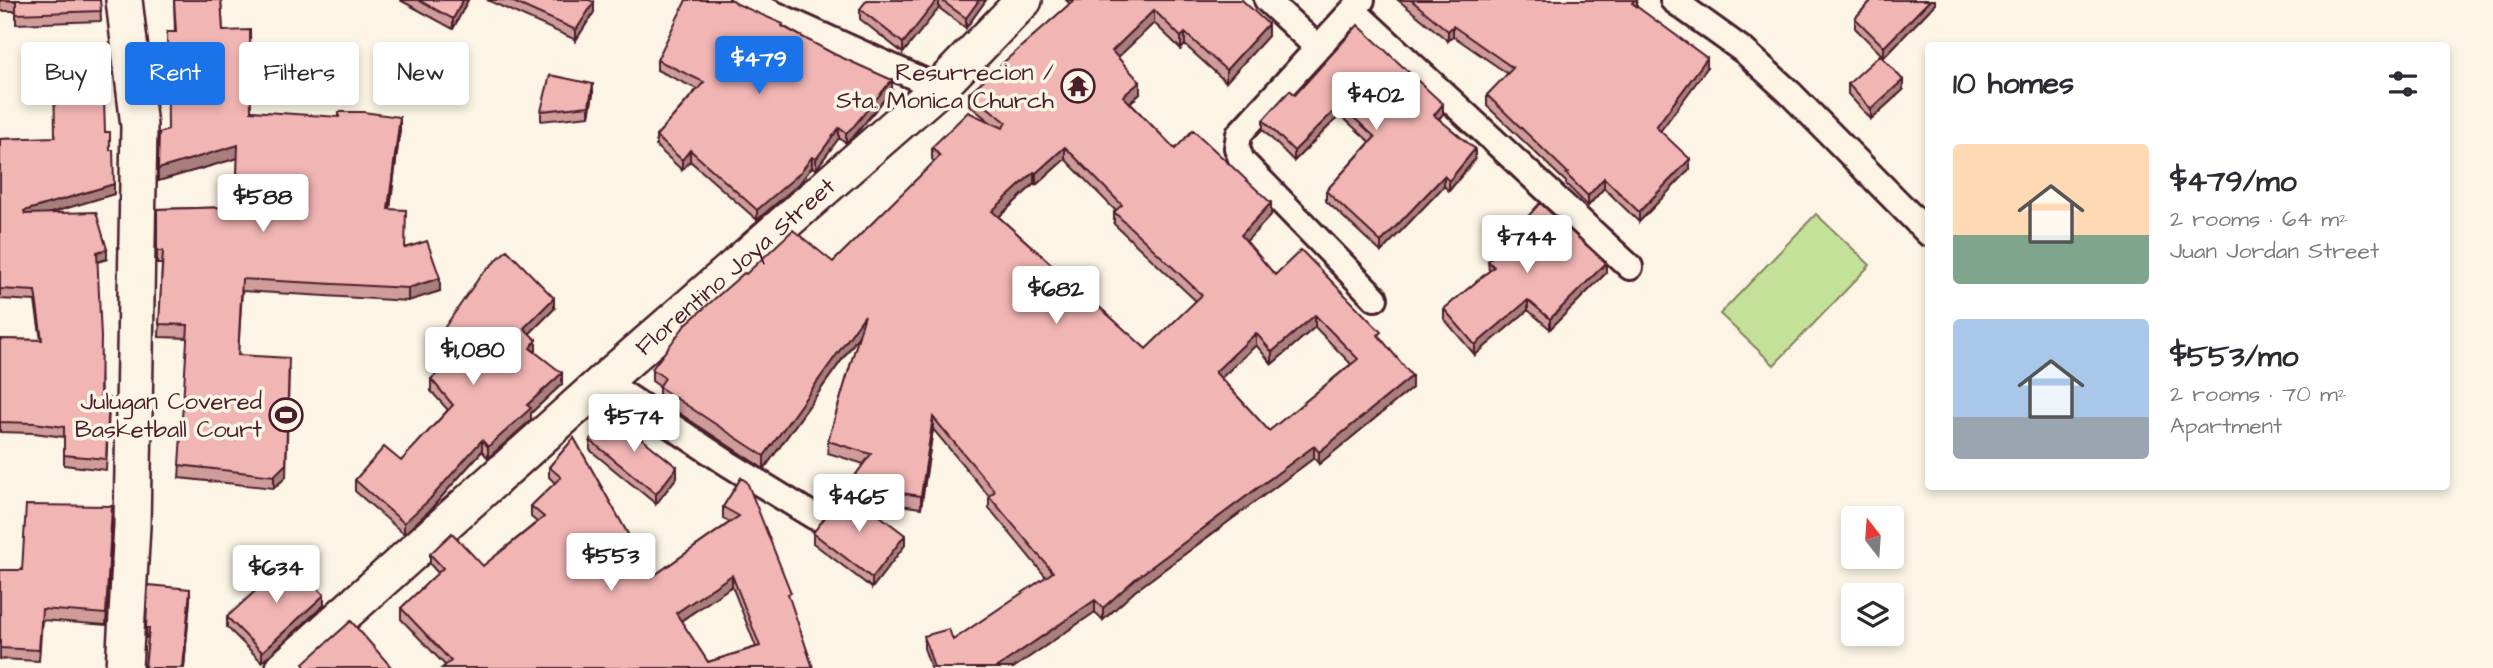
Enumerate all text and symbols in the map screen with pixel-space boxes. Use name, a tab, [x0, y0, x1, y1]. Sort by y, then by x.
pin: $479	[718, 36, 800, 96]
chip: Buy	[21, 42, 111, 105]
chip: Rent	[125, 42, 225, 105]
chip: Filters	[239, 42, 359, 105]
chip: New	[373, 42, 469, 105]
text: $479	[731, 43, 787, 75]
place label: Resurrecion / Sta. Monica Church	[836, 56, 1054, 118]
text: 10 homes	[1953, 63, 2074, 105]
icon: filters	[2384, 65, 2422, 103]
temple icon: Resurrecion / Sta. Monica Church	[1059, 67, 1097, 105]
pin: $402	[1335, 72, 1417, 132]
text: $402	[1348, 79, 1404, 111]
text: $479/mo	[2170, 161, 2297, 203]
street label: Florentino Joya Street	[628, 170, 843, 364]
icon: home	[2009, 172, 2093, 256]
pin: $588	[222, 174, 304, 234]
text: $588	[234, 181, 292, 213]
text: 2 rooms · 64 m²	[2170, 203, 2348, 235]
pin: $744	[1486, 216, 1568, 275]
text: $744	[1498, 222, 1556, 254]
text: Juan Jordan Street	[2170, 235, 2379, 267]
pin: $682	[1015, 266, 1097, 326]
text: $682	[1028, 273, 1084, 305]
pin: $1,080	[416, 328, 530, 387]
text: $1,080	[441, 334, 505, 366]
text: $553/mo	[2170, 336, 2298, 378]
icon: home	[2009, 347, 2093, 431]
text: 2 rooms · 70 m²	[2170, 378, 2346, 410]
place label: Julugan Covered Basketball Court	[75, 385, 262, 447]
pin: $574	[593, 394, 675, 454]
sports icon: Julugan Covered Basketball Court	[267, 396, 305, 434]
text: $574	[605, 401, 663, 433]
text: Apartment	[2170, 410, 2282, 442]
pin: $465	[818, 475, 900, 534]
text: $465	[829, 481, 889, 513]
north arrow	[1841, 506, 1904, 569]
map controls	[1841, 506, 1904, 646]
pin: $553	[570, 534, 652, 593]
text: $553	[582, 540, 640, 572]
pin: $634	[235, 546, 317, 605]
text: $634	[249, 552, 303, 584]
button: layers	[1841, 583, 1904, 646]

